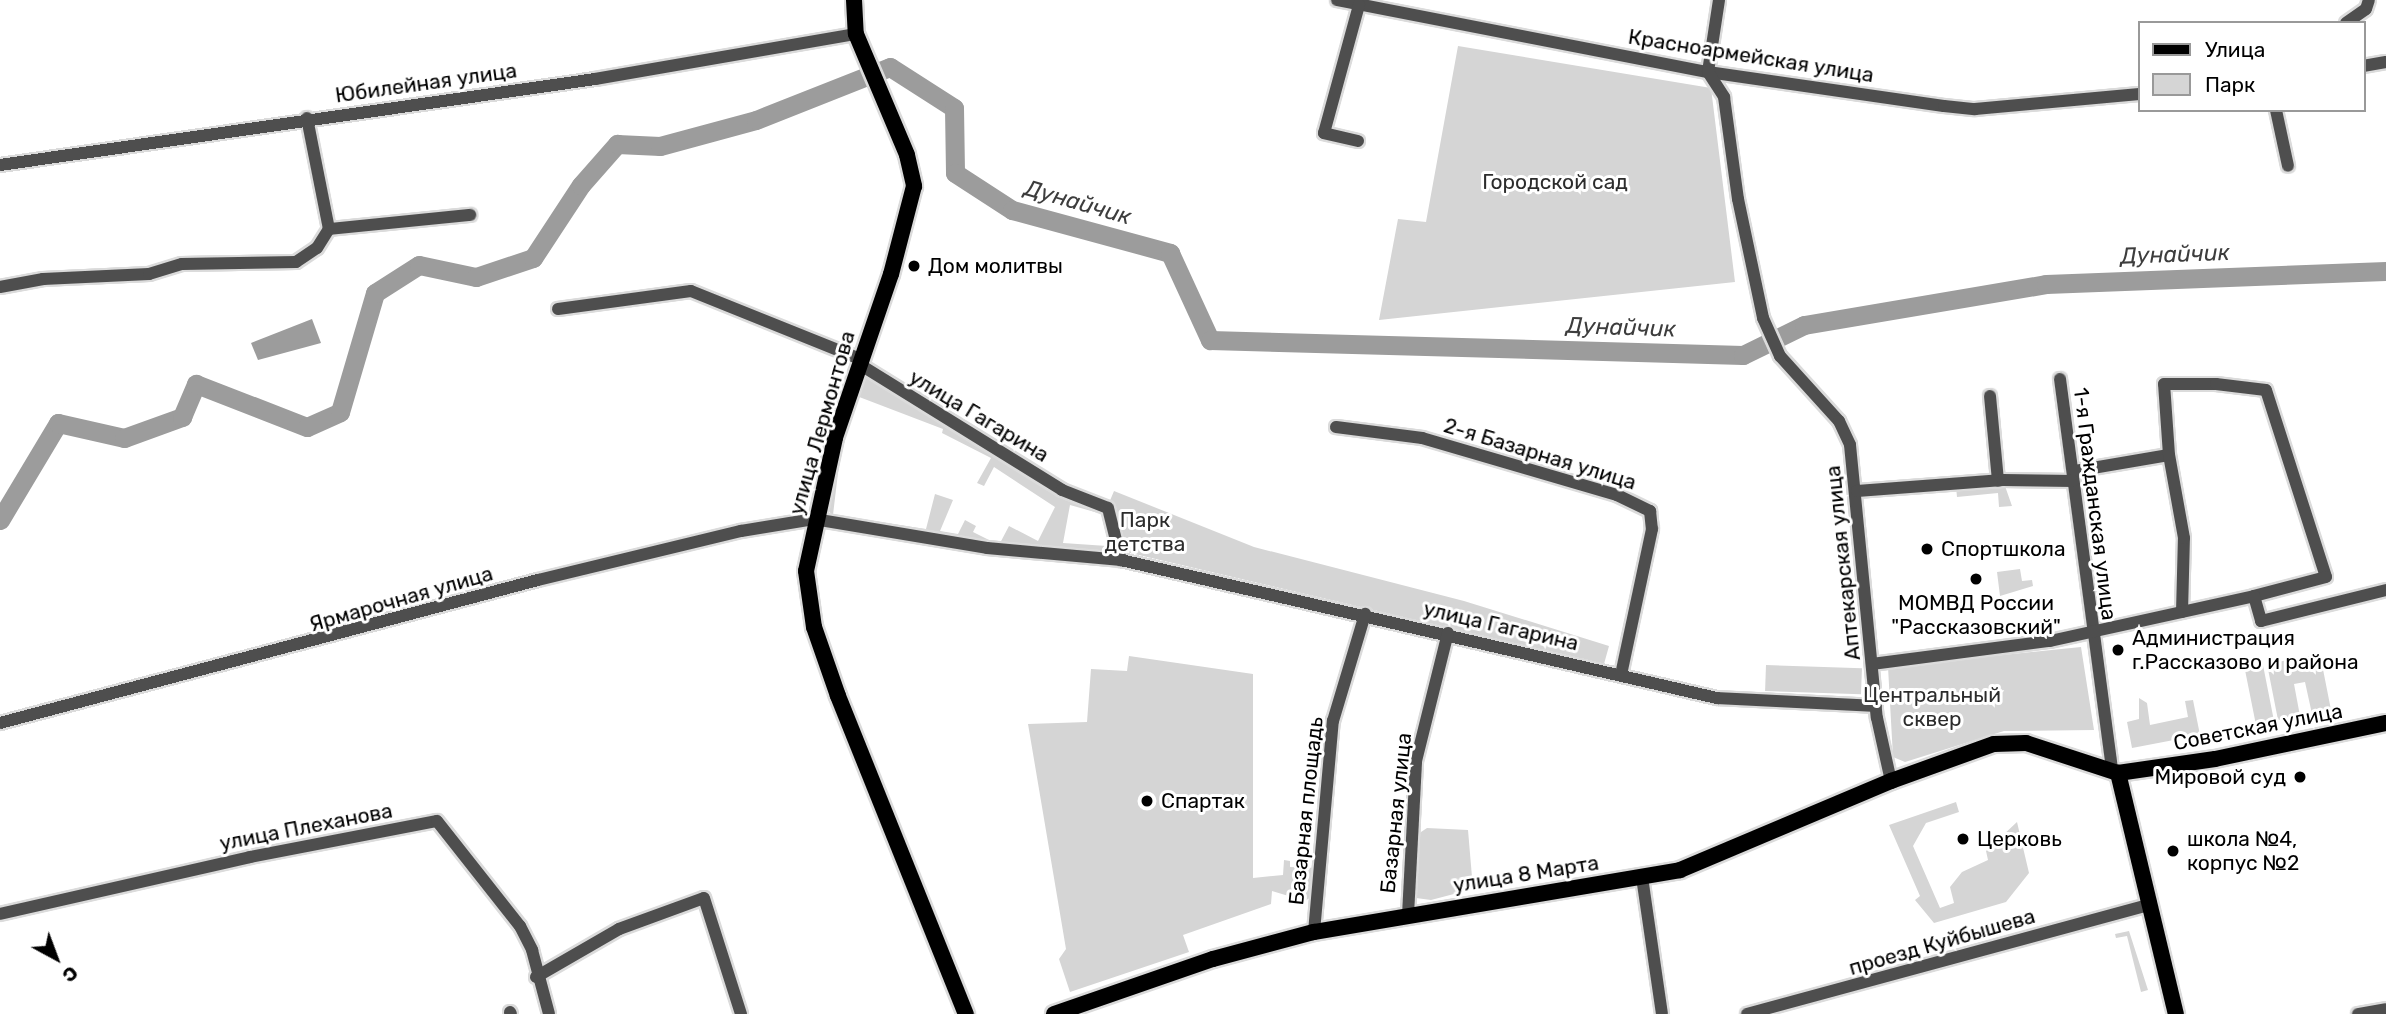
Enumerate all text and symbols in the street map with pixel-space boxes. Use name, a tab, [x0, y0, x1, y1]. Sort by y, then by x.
legend	[2138, 21, 2365, 112]
street label: Красноармейская улица	[1626, 24, 1876, 88]
text: Улица	[2205, 37, 2265, 62]
street label: Юбилейная улица	[334, 58, 518, 108]
text: Парк	[2205, 72, 2255, 97]
park label: Городской сад	[1482, 169, 1628, 195]
water label: Дунайчик	[1022, 174, 1134, 230]
water label: Дунайчик	[2120, 238, 2230, 270]
place label: Дом молитвы	[928, 253, 1063, 279]
marker: Дом молитвы	[906, 258, 922, 274]
water label: Дунайчик	[1566, 311, 1676, 343]
street label: улица Лермонтова	[784, 328, 860, 518]
street label: улица Гагарина	[905, 364, 1053, 468]
street label: 1-я Гражданская улица	[2068, 386, 2122, 622]
street label: 2-я Базарная улица	[1441, 413, 1639, 495]
street label: Аптекарская улица	[1820, 464, 1866, 662]
park label: Парк детства	[1105, 507, 1185, 557]
place label: Спортшкола	[1941, 536, 2066, 562]
marker: Спортшкола	[1919, 541, 1935, 557]
street label: Ярмарочная улица	[306, 561, 496, 637]
marker: МОМВД России "Рассказовский"	[1968, 571, 1984, 587]
place label: МОМВД России "Рассказовский"	[1891, 590, 2061, 640]
street label: улица Гагарина	[1421, 596, 1581, 656]
place label: Администрация г.Рассказово и района	[2132, 625, 2359, 675]
marker: Администрация г.Рассказово и района	[2110, 642, 2126, 658]
park label: Центральный сквер	[1863, 682, 2001, 732]
street label: Советская улица	[2171, 698, 2345, 756]
street label: Базарная площадь	[1284, 716, 1328, 906]
street label: Базарная улица	[1375, 731, 1417, 895]
place label: Мировой суд	[2154, 764, 2286, 790]
marker: Мировой суд	[2292, 769, 2308, 785]
place label: Спартак	[1161, 788, 1245, 814]
marker: Спартак	[1139, 793, 1155, 809]
street label: улица Плеханова	[217, 798, 395, 856]
place label: Церковь	[1977, 826, 2062, 852]
place label: школа №4, корпус №2	[2187, 826, 2299, 876]
marker: Церковь	[1955, 831, 1971, 847]
marker: школа №4, корпус №2	[2165, 843, 2181, 859]
street label: улица 8 Марта	[1451, 850, 1601, 898]
street label: проезд Куйбышева	[1846, 903, 2038, 981]
north arrow	[21, 923, 91, 993]
text: С	[58, 961, 83, 987]

